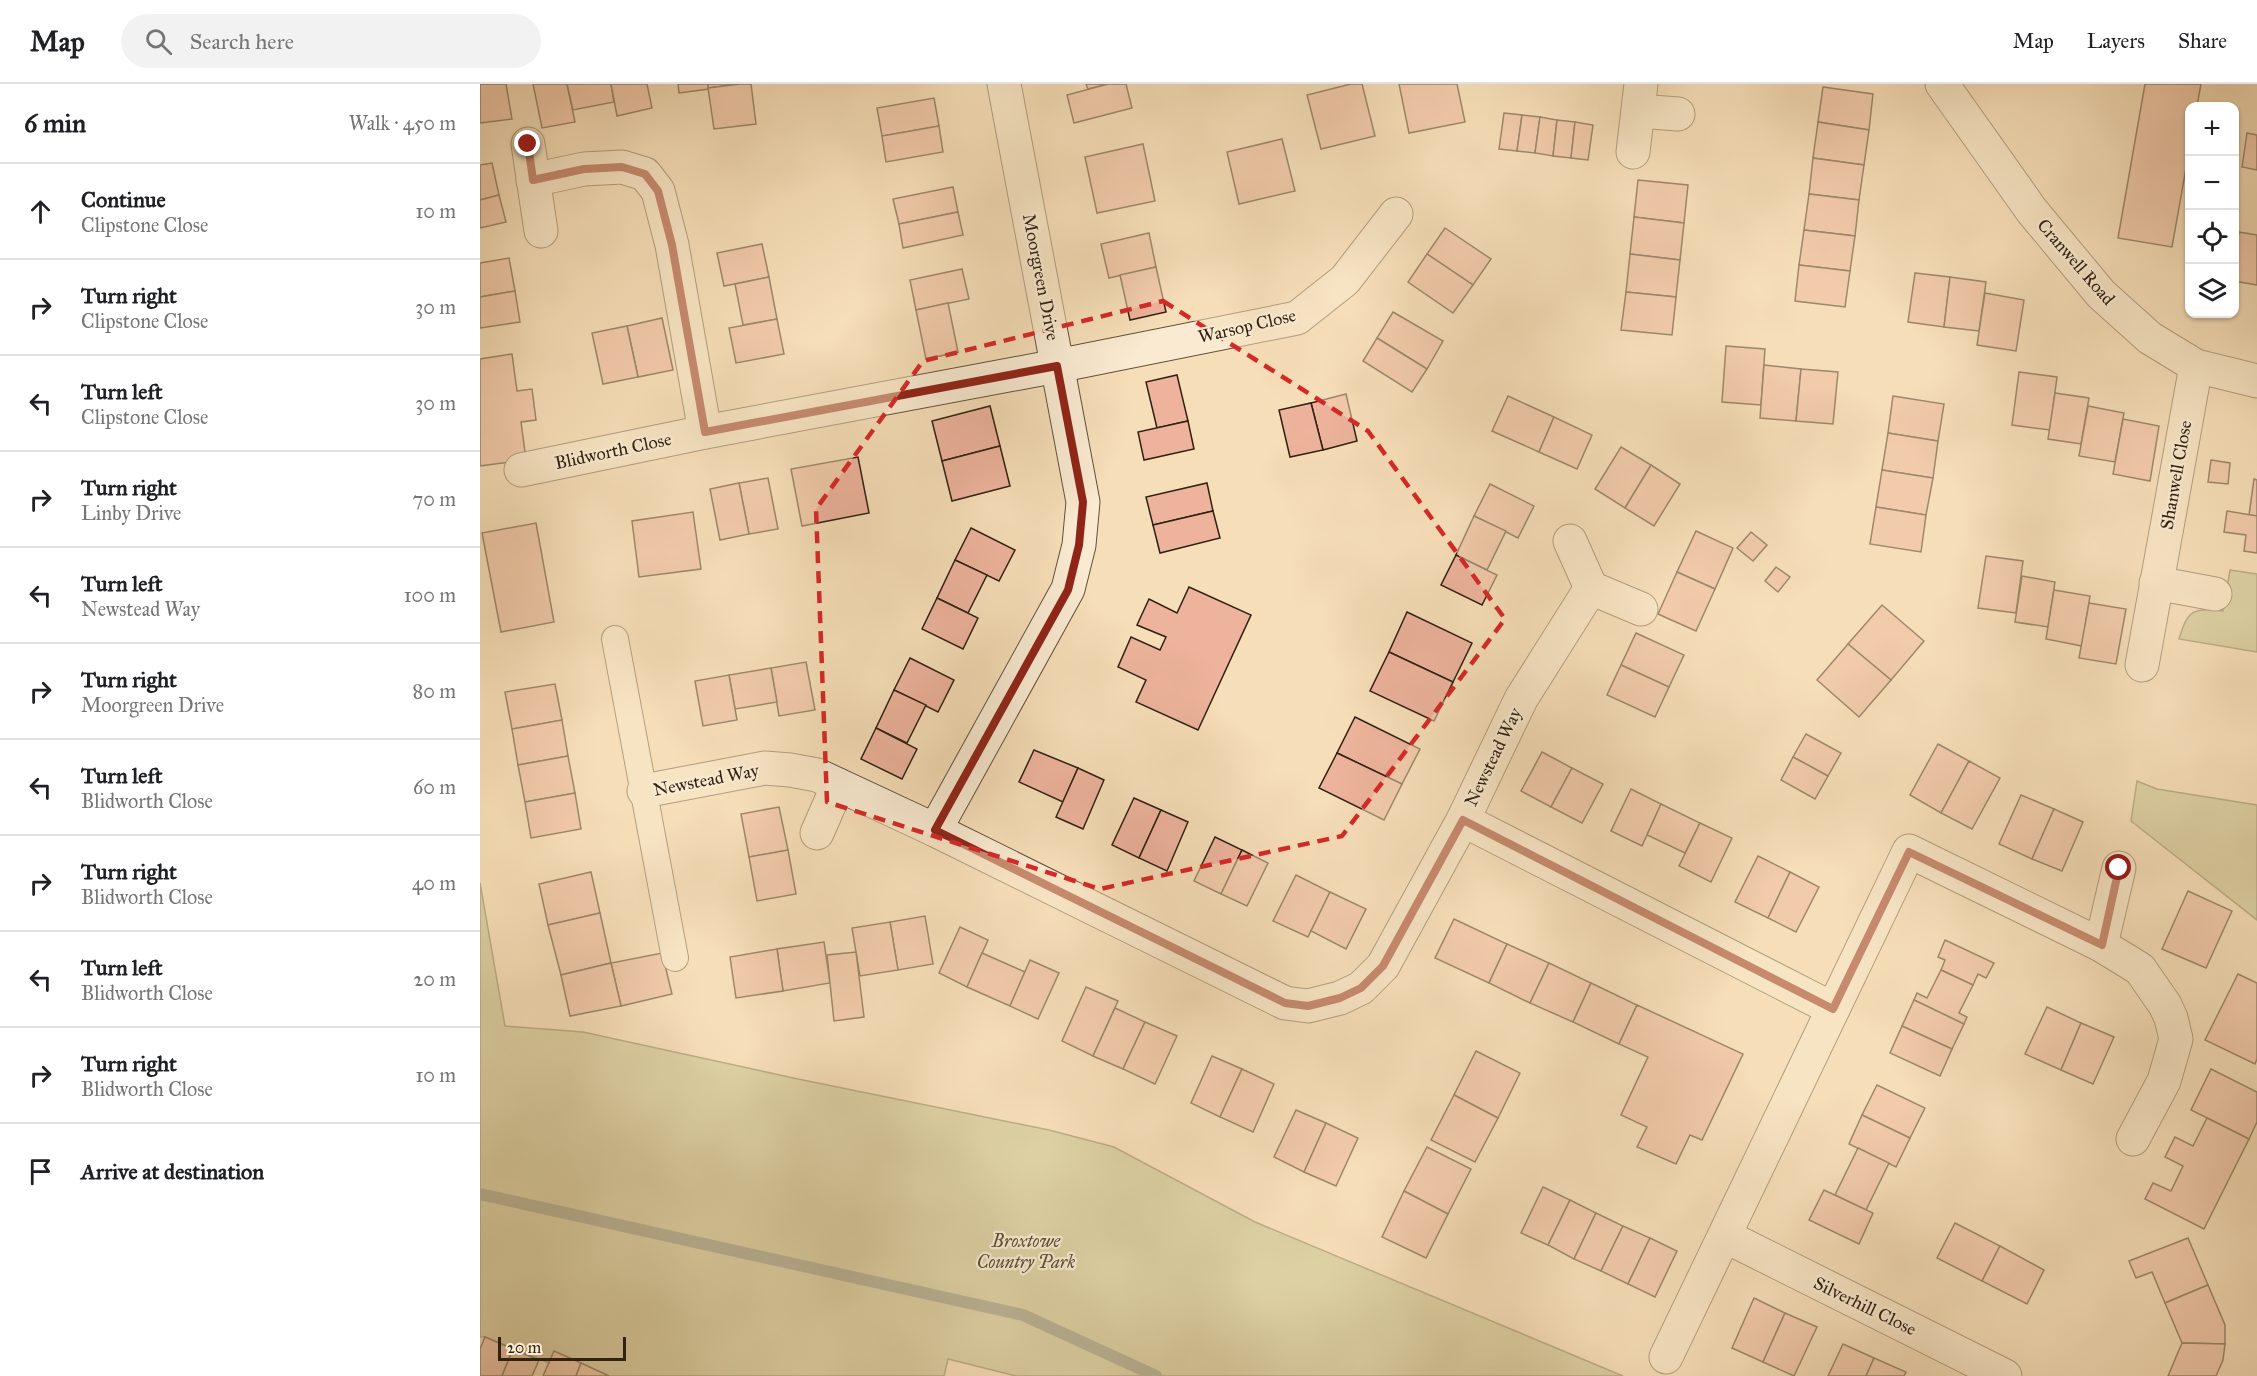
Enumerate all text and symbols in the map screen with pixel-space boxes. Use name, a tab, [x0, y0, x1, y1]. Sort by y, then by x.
search box	[121, 14, 541, 68]
text: Map	[30, 24, 85, 59]
icon: search	[142, 25, 175, 58]
text: Search here	[190, 28, 294, 55]
text: Map	[2013, 28, 2054, 54]
text: Layers	[2087, 28, 2145, 54]
text: Share	[2178, 28, 2227, 54]
map controls	[2185, 102, 2239, 318]
button: +	[2185, 102, 2239, 156]
text: 6 min	[24, 107, 86, 139]
text: Walk · 450 m	[349, 111, 456, 135]
route end	[514, 130, 540, 156]
button: −	[2185, 156, 2239, 210]
text: Continue	[81, 186, 166, 213]
icon: ahead	[24, 195, 57, 228]
text: 10 m	[415, 199, 456, 223]
button: locate	[2185, 210, 2239, 264]
street label: Moorgreen Drive	[1017, 212, 1064, 342]
text: Clipstone Close	[81, 213, 208, 237]
street label: Cranwell Road	[2033, 214, 2119, 310]
button: layers	[2185, 264, 2239, 318]
text: Turn right	[81, 282, 177, 309]
icon: right	[24, 291, 57, 324]
text: 30 m	[415, 295, 456, 319]
street label: Warsop Close	[1196, 304, 1298, 348]
text: Clipstone Close	[81, 309, 208, 333]
text: Turn left	[81, 378, 163, 405]
icon: left	[24, 387, 57, 420]
text: 30 m	[415, 391, 456, 415]
text: Clipstone Close	[81, 405, 208, 429]
street label: Shanwell Close	[2156, 419, 2196, 531]
street label: Blidworth Close	[553, 428, 673, 474]
text: Turn right	[81, 474, 177, 501]
icon: right	[24, 483, 57, 516]
text: 70 m	[413, 487, 456, 511]
text: Linby Drive	[81, 501, 181, 525]
text: Turn left	[81, 570, 163, 597]
icon: left	[24, 579, 57, 612]
text: 100 m	[404, 583, 456, 607]
text: Newstead Way	[81, 597, 200, 621]
text: Turn right	[81, 666, 177, 693]
icon: right	[24, 675, 57, 708]
text: 80 m	[413, 679, 456, 703]
text: Moorgreen Drive	[81, 693, 224, 717]
street label: Newstead Way	[1460, 703, 1527, 810]
street label: Newstead Way	[651, 759, 761, 801]
text: Turn left	[81, 762, 163, 789]
icon: left	[24, 771, 57, 804]
text: 60 m	[413, 775, 456, 799]
text: Blidworth Close	[81, 789, 213, 813]
route start	[2105, 854, 2131, 880]
text: Turn right	[81, 858, 177, 885]
icon: right	[24, 867, 57, 900]
text: 40 m	[412, 871, 456, 895]
text: Blidworth Close	[81, 885, 213, 909]
text: Turn left	[81, 954, 163, 981]
icon: left	[24, 963, 57, 996]
text: 20 m	[413, 967, 456, 991]
text: Blidworth Close	[81, 981, 213, 1005]
text: Turn right	[81, 1050, 177, 1077]
icon: right	[24, 1059, 57, 1092]
text: 10 m	[415, 1063, 456, 1087]
text: Blidworth Close	[81, 1077, 213, 1101]
icon: arrive	[24, 1155, 57, 1188]
text: Arrive at destination	[81, 1158, 264, 1185]
park label: Broxtowe Country Park	[977, 1230, 1075, 1273]
street label: Silverhill Close	[1810, 1272, 1920, 1340]
scale bar	[498, 1334, 626, 1362]
text: 20 m	[507, 1338, 541, 1357]

